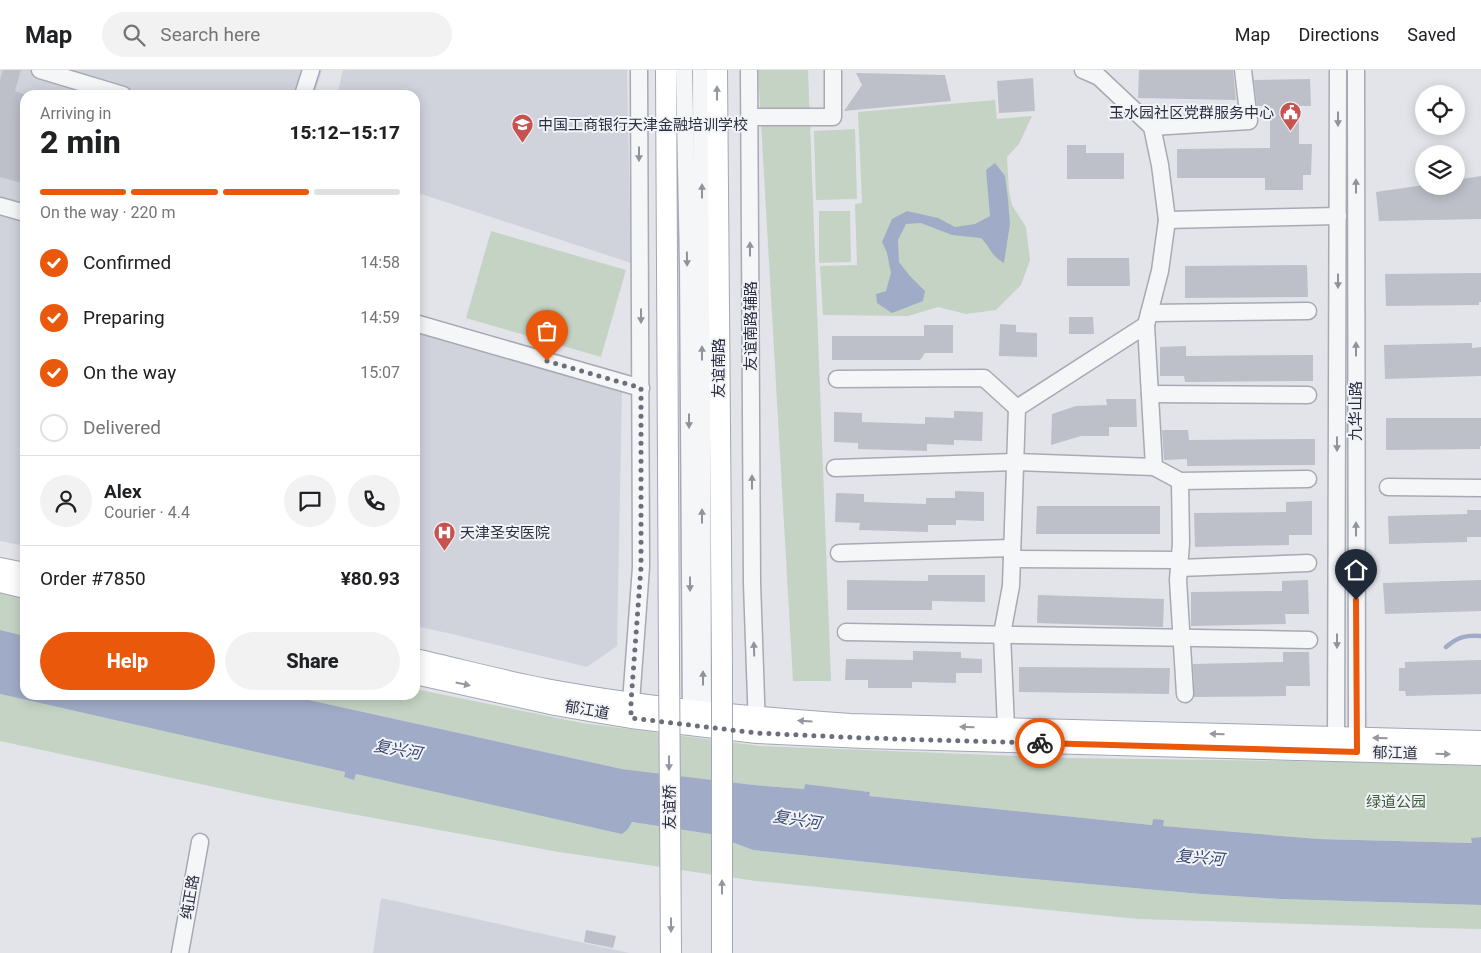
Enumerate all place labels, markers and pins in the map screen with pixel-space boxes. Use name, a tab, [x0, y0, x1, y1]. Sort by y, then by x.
public building icon: 玉水园社区党群服务中心	[1278, 101, 1302, 132]
place label: 玉水园社区党群服务中心	[1109, 104, 1274, 122]
school or university icon: 中国工商银行天津金融培训学校	[510, 113, 534, 144]
place label: 中国工商银行天津金融培训学校	[538, 116, 748, 134]
pin	[526, 310, 568, 361]
hospital icon: 天津圣安医院	[432, 521, 456, 552]
place label: 天津圣安医院	[460, 524, 550, 542]
pin	[1335, 549, 1377, 600]

